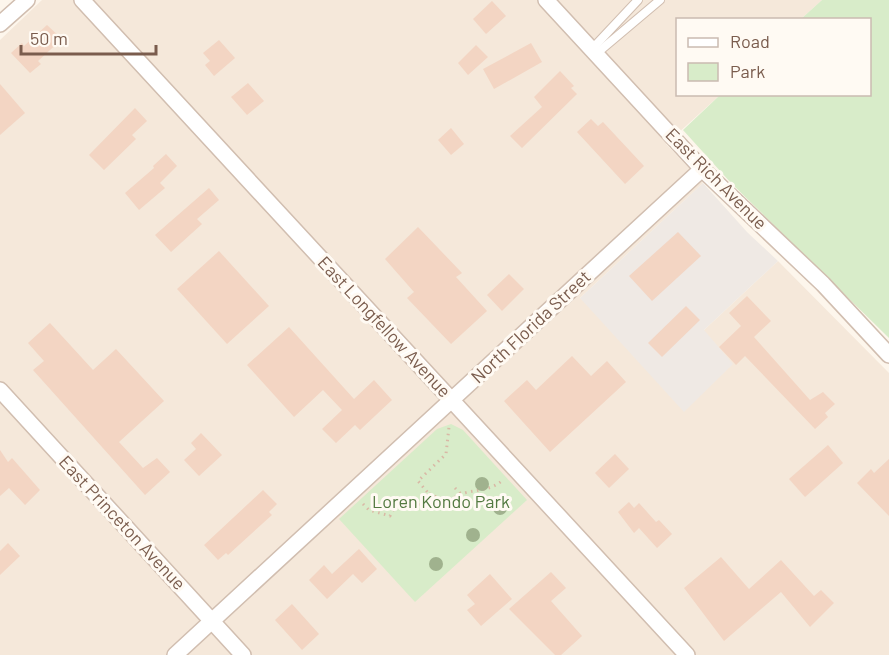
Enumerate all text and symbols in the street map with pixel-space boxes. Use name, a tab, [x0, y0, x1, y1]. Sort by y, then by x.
scale bar	[21, 18, 156, 56]
legend	[676, 18, 871, 96]
text: 50 m	[30, 27, 68, 49]
text: Road	[730, 30, 770, 52]
text: Park	[730, 60, 765, 82]
street label: East Rich Avenue	[661, 123, 772, 234]
street label: East Longfellow Avenue	[314, 251, 456, 401]
street label: North Florida Street	[466, 265, 595, 387]
street label: East Princeton Avenue	[55, 451, 191, 594]
park label: Loren Kondo Park	[372, 490, 510, 512]

